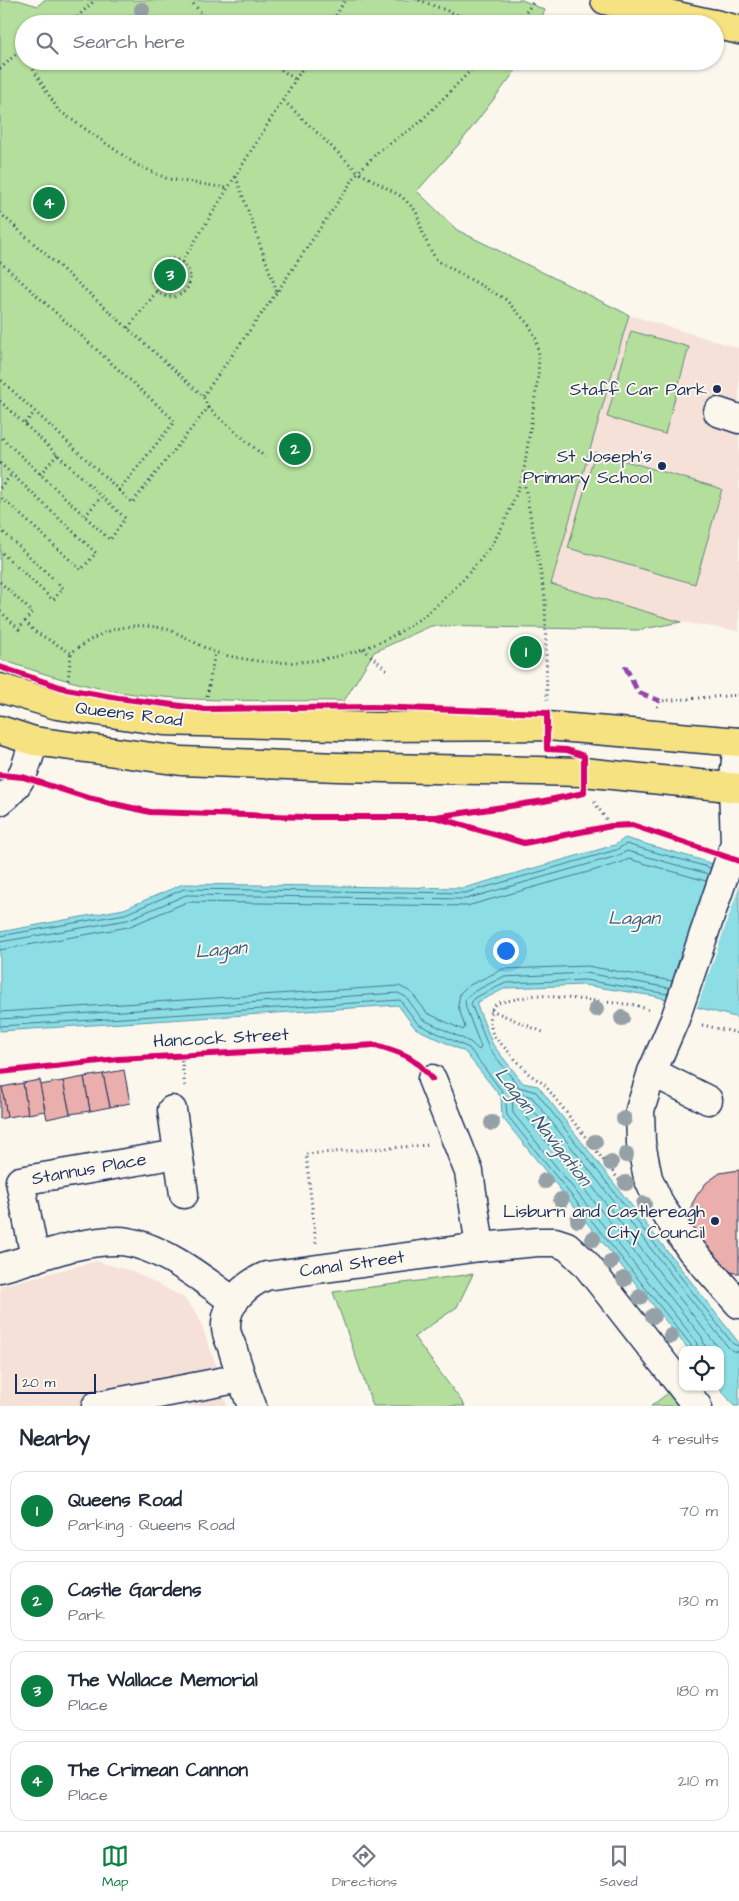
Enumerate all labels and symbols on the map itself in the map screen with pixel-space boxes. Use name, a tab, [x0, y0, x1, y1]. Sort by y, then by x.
pin: 4	[33, 184, 65, 222]
pin: 3	[154, 256, 186, 294]
place label: Staff Car Park	[570, 377, 707, 402]
marker: Staff Car Park	[711, 383, 723, 395]
pin: 2	[279, 430, 311, 468]
place label: St Joseph's Primary School	[523, 444, 652, 491]
marker: St Joseph's Primary School	[656, 460, 668, 472]
pin: 1	[510, 633, 542, 671]
street label: Queens Road	[74, 695, 184, 733]
water label: Lagan	[608, 905, 661, 932]
water label: Lagan	[194, 934, 249, 966]
your location	[493, 938, 519, 964]
street label: Hancock Street	[153, 1022, 290, 1054]
water label: Lagan Navigation	[488, 1062, 599, 1193]
street label: Stannus Place	[30, 1147, 149, 1191]
place label: Lisburn and Castlereagh City Council	[503, 1199, 705, 1246]
marker: Lisburn and Castlereagh City Council	[709, 1215, 721, 1227]
street label: Canal Street	[298, 1244, 407, 1284]
scale bar	[15, 1371, 96, 1394]

